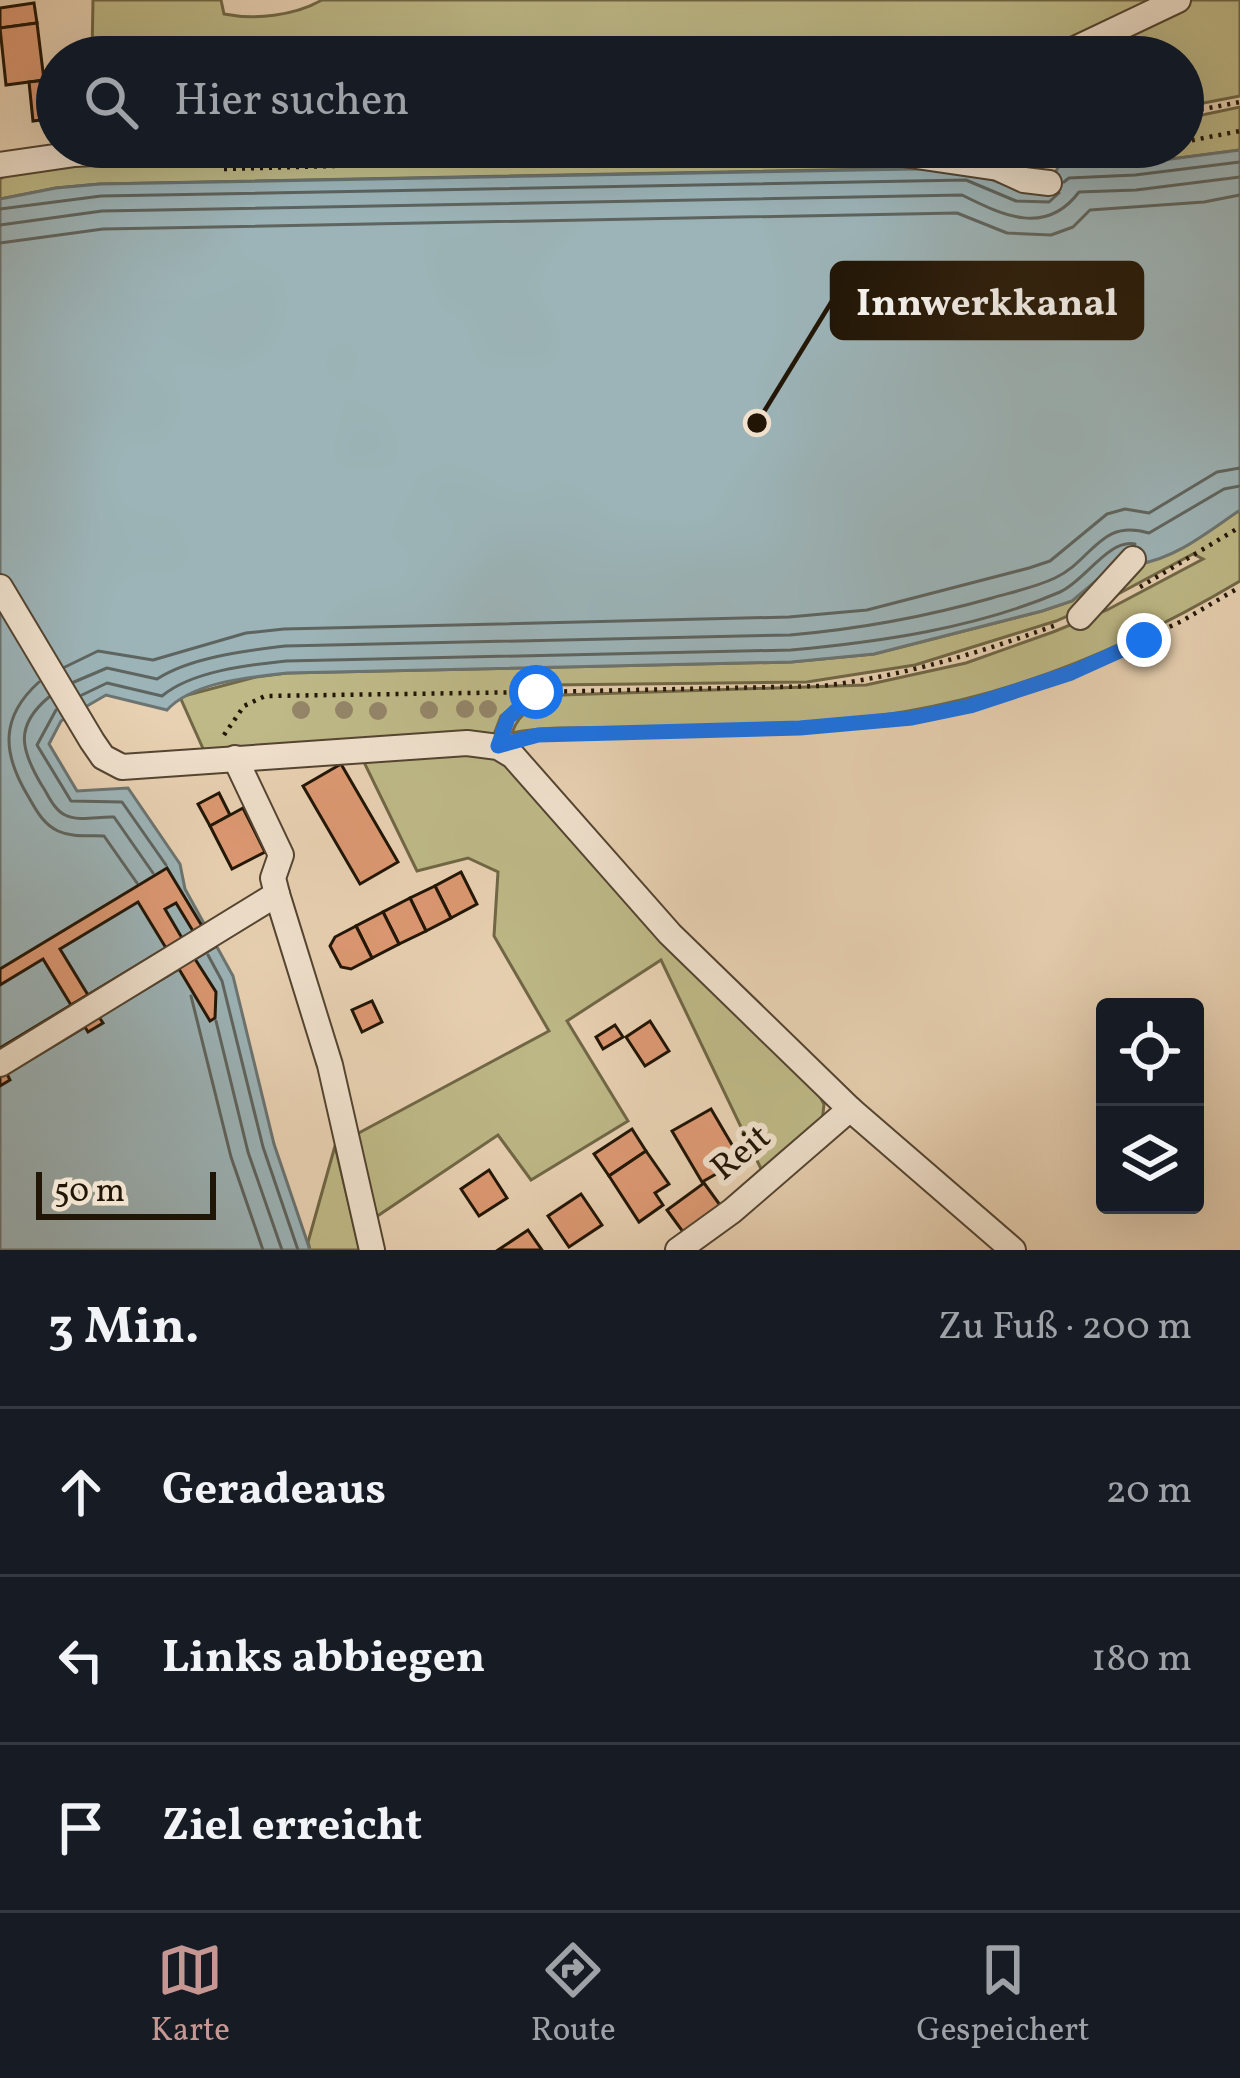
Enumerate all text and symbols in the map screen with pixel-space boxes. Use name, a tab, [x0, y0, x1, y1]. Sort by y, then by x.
search box	[36, 36, 1204, 168]
icon: search	[78, 69, 144, 135]
text: Hier suchen	[174, 71, 409, 134]
callout: Innwerkkanal	[832, 263, 1142, 338]
text: Innwerkkanal	[856, 278, 1118, 332]
route end	[1117, 613, 1171, 667]
route start	[509, 665, 563, 719]
map controls	[1096, 998, 1204, 1214]
button: locate	[1096, 998, 1204, 1106]
button: layers	[1096, 1106, 1204, 1214]
street label: Reit	[701, 1114, 783, 1194]
scale bar	[36, 1166, 216, 1219]
text: 50 m	[54, 1170, 125, 1216]
text: 3 Min.	[48, 1293, 200, 1364]
text: Zu Fuß · 200 m	[938, 1301, 1192, 1355]
icon: ahead	[48, 1459, 114, 1525]
text: Geradeaus	[162, 1460, 386, 1523]
text: 20 m	[1106, 1465, 1192, 1519]
icon: left	[48, 1627, 114, 1693]
text: Links abbiegen	[162, 1628, 485, 1691]
text: 180 m	[1091, 1633, 1192, 1687]
icon: arrive	[48, 1795, 114, 1861]
text: Ziel erreicht	[162, 1796, 422, 1859]
tab: Karte	[150, 1937, 230, 2055]
tab: Route	[531, 1937, 616, 2055]
tab: Gespeichert	[917, 1937, 1090, 2055]

